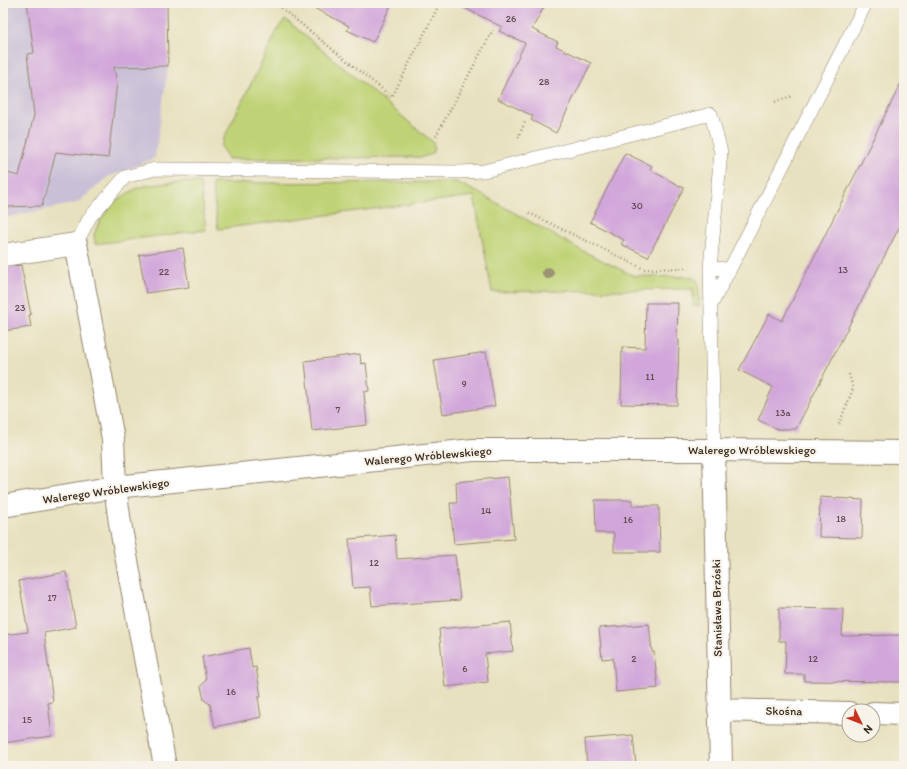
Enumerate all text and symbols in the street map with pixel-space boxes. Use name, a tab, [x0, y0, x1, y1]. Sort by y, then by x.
house number: 26	[506, 12, 516, 25]
house number: 28	[539, 75, 550, 88]
house number: 30	[631, 199, 643, 212]
house number: 13	[838, 263, 849, 276]
house number: 22	[159, 265, 170, 278]
house number: 23	[15, 301, 26, 314]
house number: 11	[645, 370, 655, 383]
house number: 9	[461, 377, 467, 390]
house number: 7	[336, 403, 341, 416]
house number: 13a	[775, 406, 791, 419]
street label: Walerego Wróblewskiego	[364, 443, 492, 469]
street label: Walerego Wróblewskiego	[688, 443, 816, 457]
street label: Walerego Wróblewskiego	[42, 475, 170, 507]
house number: 14	[481, 504, 491, 517]
house number: 18	[836, 512, 847, 525]
house number: 16	[623, 513, 633, 526]
house number: 12	[369, 556, 380, 569]
street label: Stanisława Brzóski	[709, 559, 725, 657]
house number: 17	[47, 591, 57, 604]
house number: 2	[631, 652, 637, 665]
house number: 12	[808, 652, 819, 665]
house number: 6	[462, 662, 468, 675]
house number: 16	[226, 685, 236, 698]
north arrow	[841, 703, 881, 743]
street label: Skośna	[766, 704, 803, 718]
house number: 15	[22, 713, 32, 726]
text: N	[861, 722, 875, 737]

